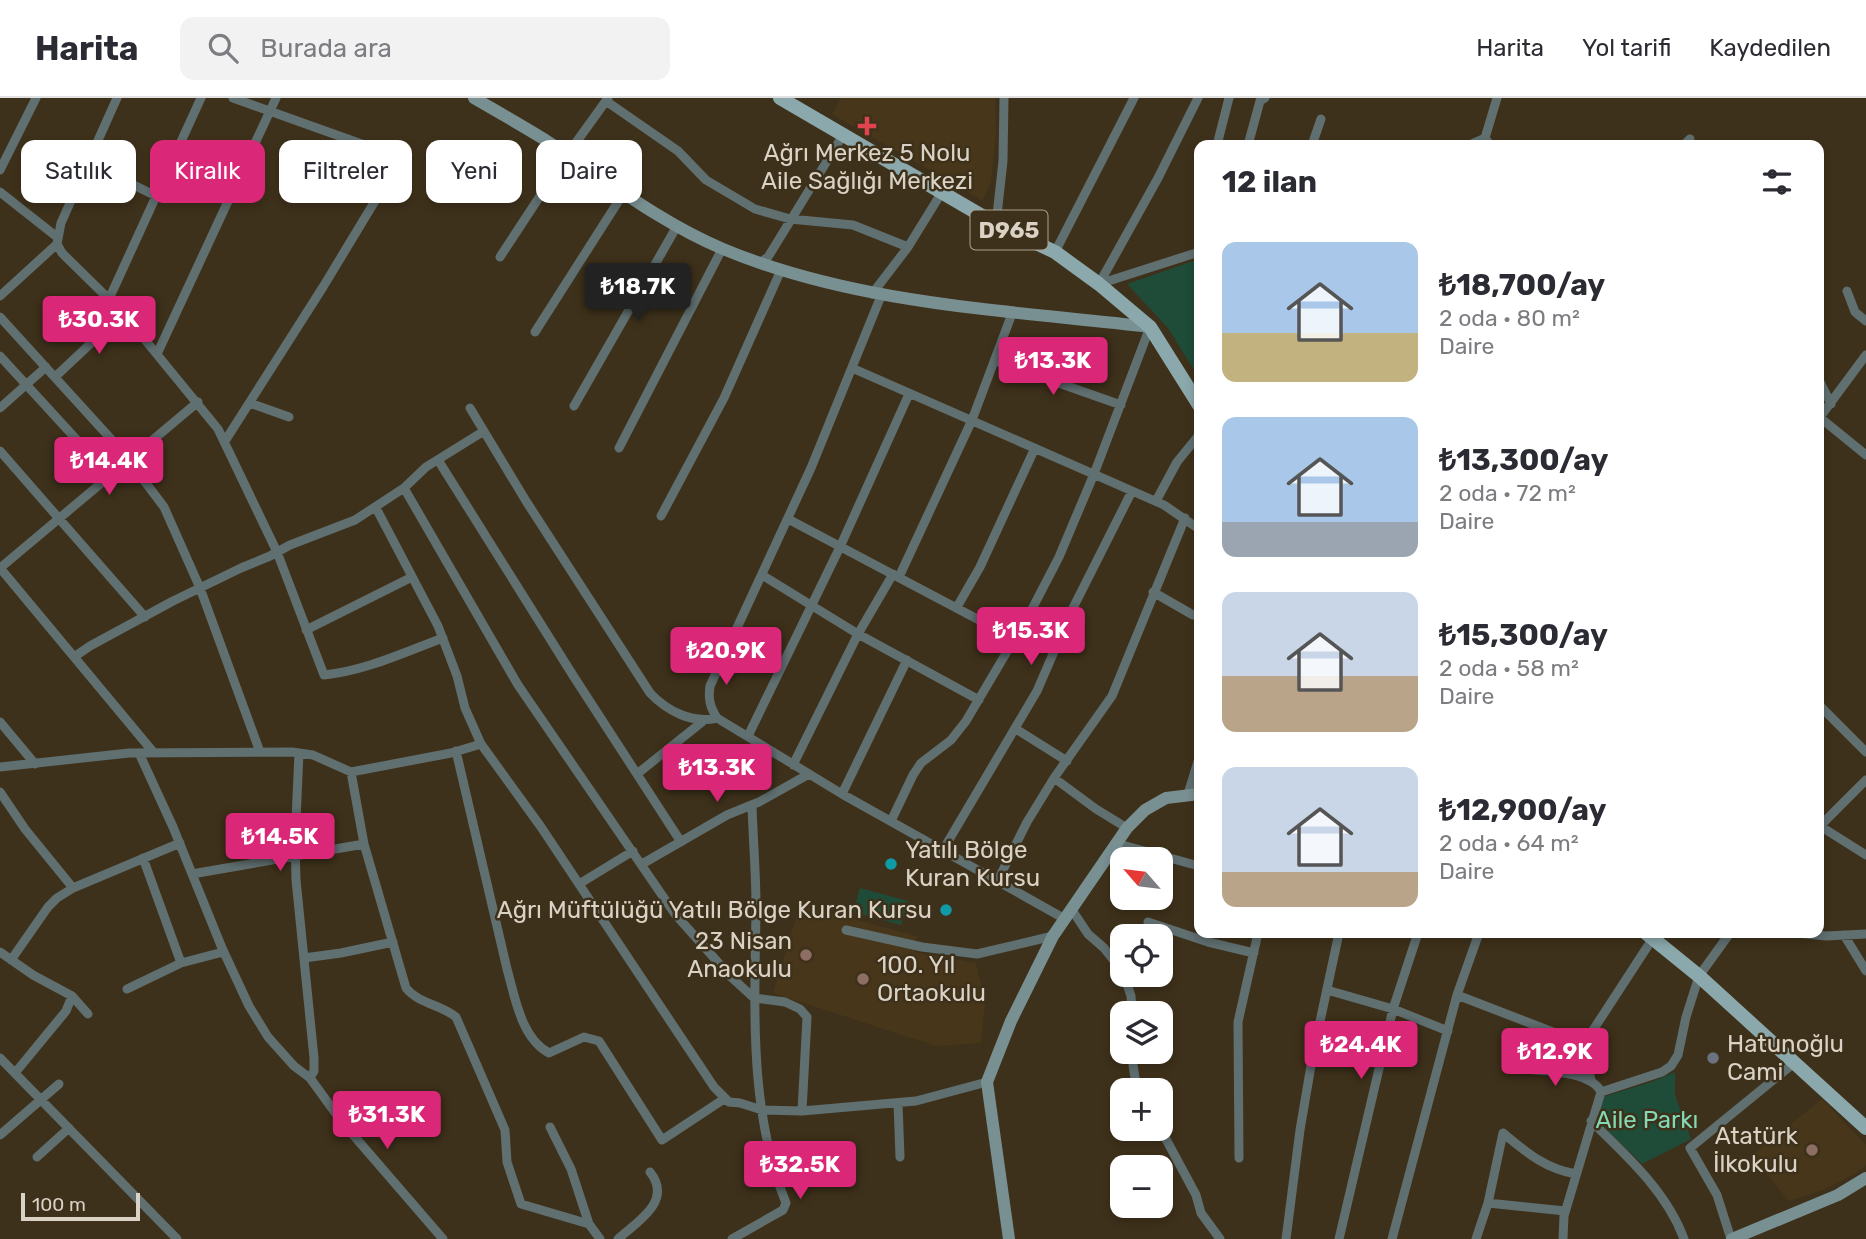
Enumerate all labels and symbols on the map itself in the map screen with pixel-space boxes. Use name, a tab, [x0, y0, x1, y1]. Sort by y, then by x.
marker: Ağrı Merkez 5 Nolu Aile Sağlığı Merkezi	[857, 116, 877, 136]
place label: Ağrı Merkez 5 Nolu Aile Sağlığı Merkezi	[761, 139, 973, 195]
road number: D965	[970, 211, 1048, 250]
pin: ₺18.7K	[581, 264, 695, 323]
pin: ₺30.3K	[42, 296, 156, 356]
pin: ₺13.3K	[996, 338, 1110, 397]
pin: ₺14.4K	[52, 438, 166, 497]
pin: ₺15.3K	[974, 608, 1088, 667]
pin: ₺20.9K	[669, 628, 783, 687]
pin: ₺13.3K	[660, 744, 774, 804]
pin: ₺14.5K	[223, 814, 337, 873]
place label: Yatılı Bölge Kuran Kursu	[905, 836, 1040, 892]
north arrow	[1110, 847, 1172, 910]
marker: Yatılı Bölge Kuran Kursu	[883, 856, 899, 872]
place label: Ağrı Müftülüğü Yatılı Bölge Kuran Kursu	[497, 896, 932, 924]
marker: Ağrı Müftülüğü Yatılı Bölge Kuran Kursu	[938, 902, 954, 918]
place label: 23 Nisan Anaokulu	[687, 927, 792, 983]
marker: 23 Nisan Anaokulu	[798, 947, 814, 963]
place label: 100. Yıl Ortaokulu	[877, 951, 986, 1007]
marker: 100. Yıl Ortaokulu	[855, 971, 871, 987]
pin: ₺24.4K	[1304, 1021, 1418, 1081]
pin: ₺12.9K	[1498, 1028, 1612, 1088]
place label: Hatunoğlu Cami	[1727, 1030, 1844, 1086]
marker: Hatunoğlu Cami	[1705, 1050, 1721, 1066]
pin: ₺31.3K	[330, 1091, 444, 1151]
park label: Aile Parkı	[1596, 1106, 1698, 1134]
place label: Atatürk İlkokulu	[1713, 1122, 1799, 1178]
pin: ₺32.5K	[743, 1142, 857, 1201]
marker: Atatürk İlkokulu	[1804, 1142, 1820, 1158]
scale bar	[21, 1190, 140, 1222]

